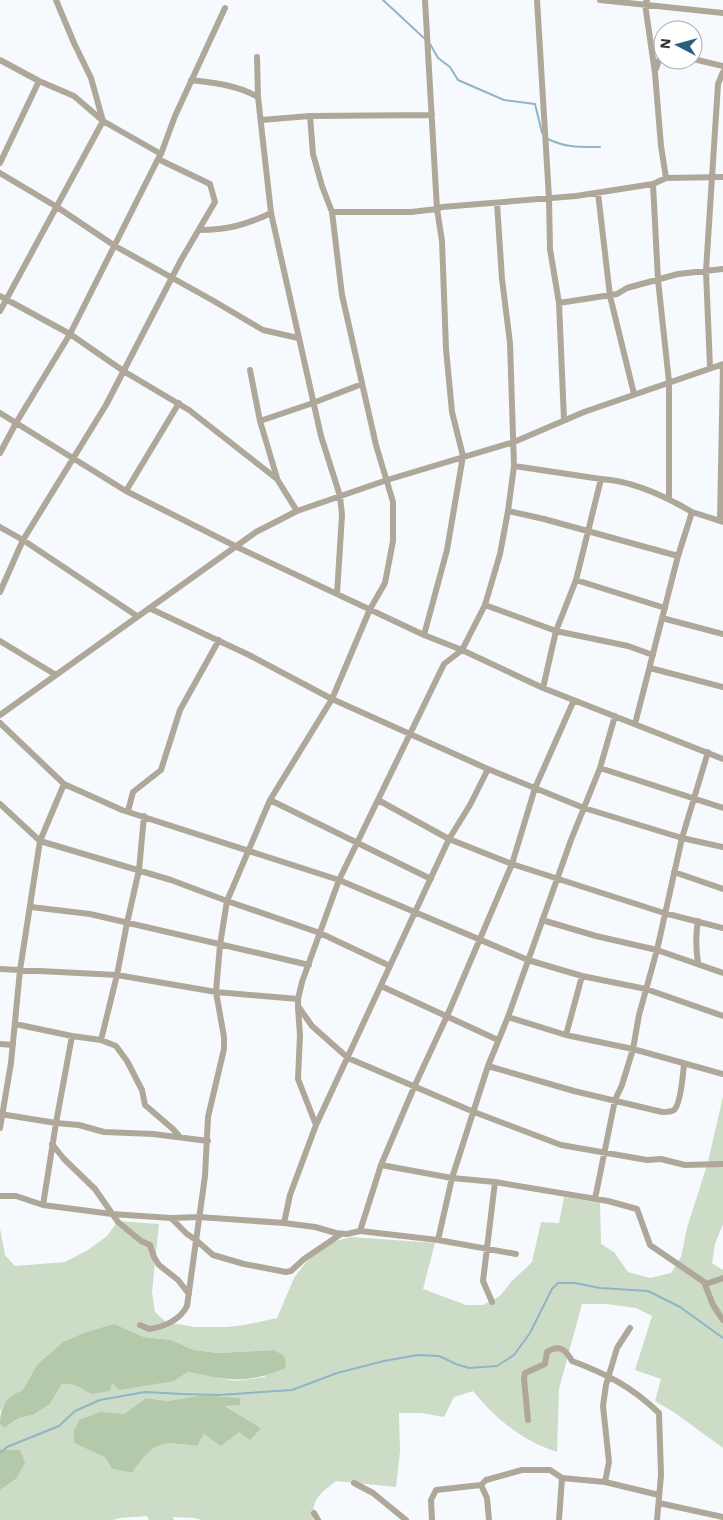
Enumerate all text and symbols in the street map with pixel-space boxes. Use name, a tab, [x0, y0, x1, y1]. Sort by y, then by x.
north arrow	[653, 20, 703, 70]
text: N	[657, 38, 674, 50]

